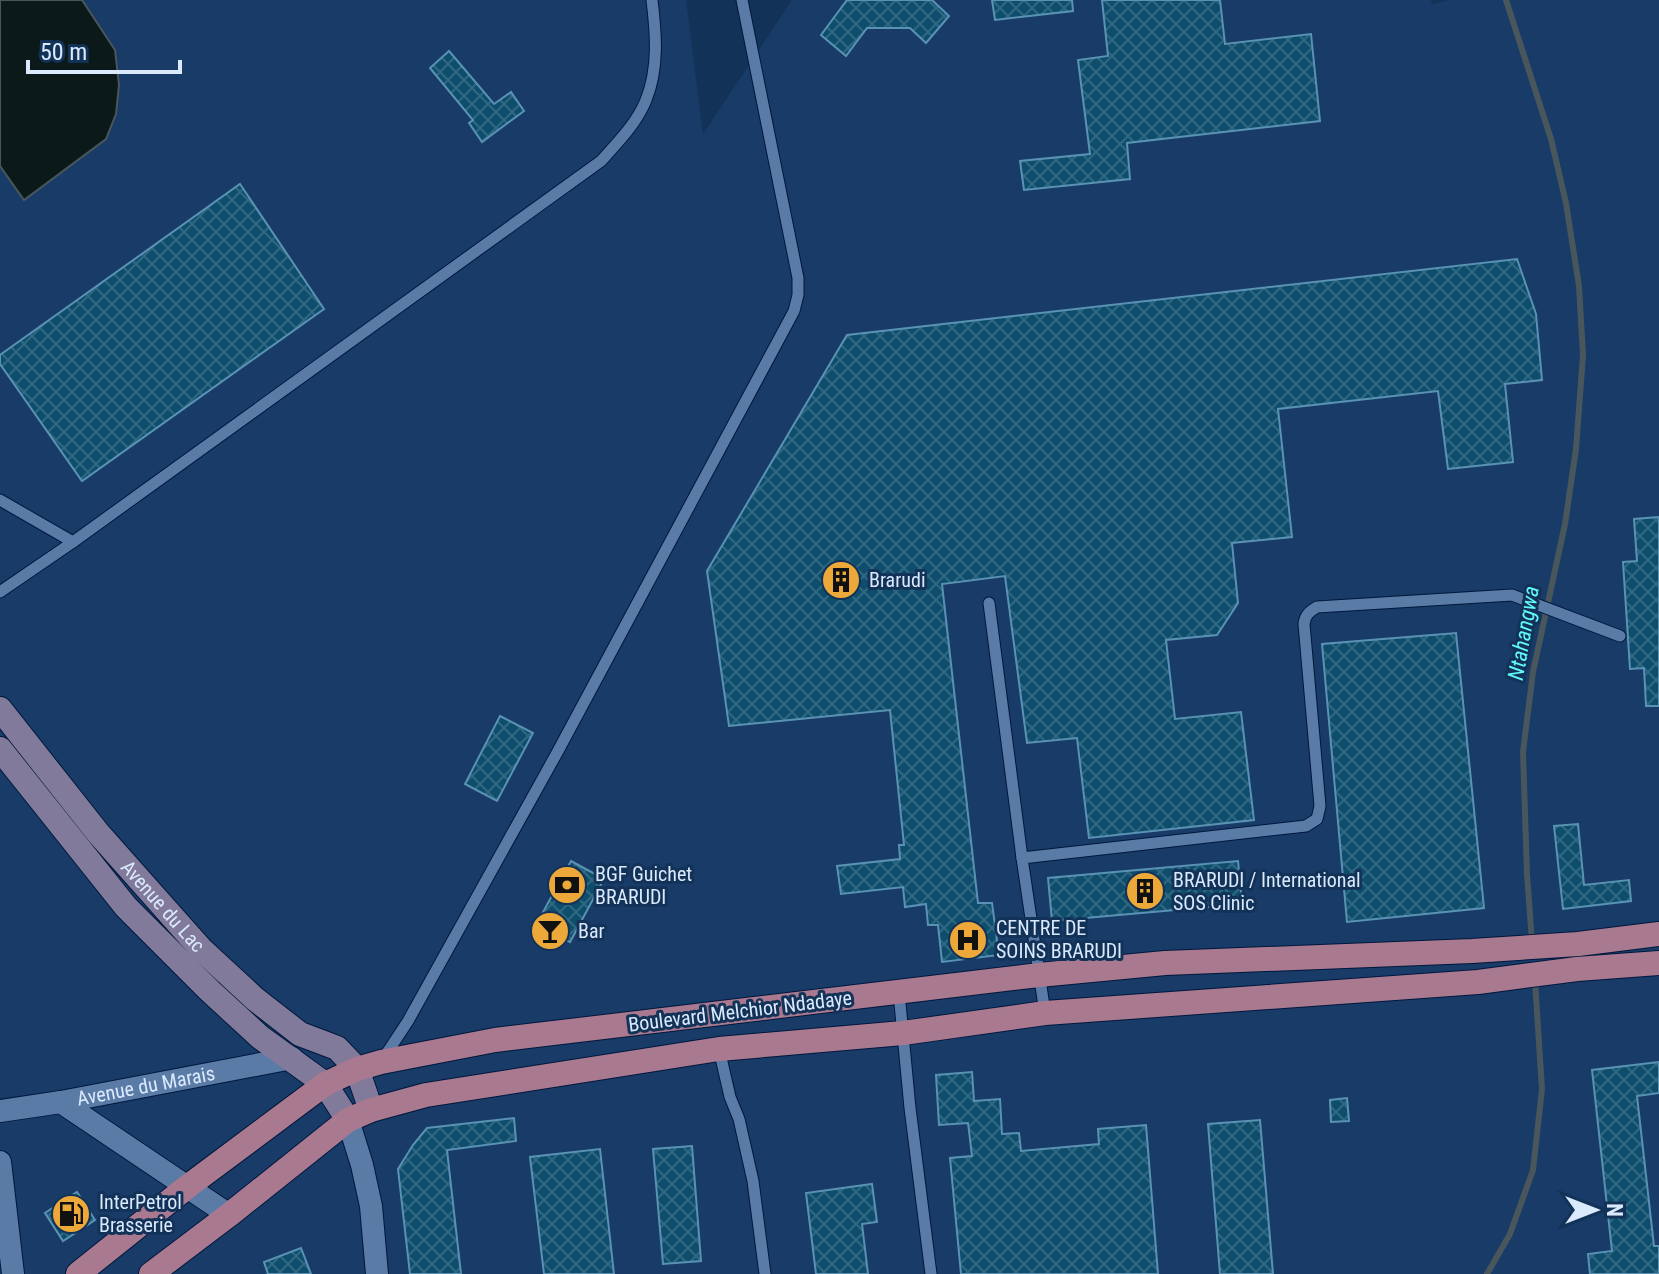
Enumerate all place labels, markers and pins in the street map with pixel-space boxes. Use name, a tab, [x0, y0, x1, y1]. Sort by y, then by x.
building icon: Brarudi	[820, 559, 862, 601]
place label: Brarudi	[869, 568, 925, 592]
place label: BGF Guichet BRARUDI	[595, 862, 692, 909]
bank icon: BGF Guichet BRARUDI	[546, 864, 588, 906]
place label: BRARUDI / International SOS Clinic	[1173, 868, 1361, 915]
building icon: BRARUDI / International SOS Clinic	[1124, 870, 1166, 912]
bar icon: Bar	[529, 910, 571, 952]
place label: CENTRE DE SOINS BRARUDI	[996, 916, 1122, 963]
place label: Bar	[578, 919, 605, 943]
hospital icon: CENTRE DE SOINS BRARUDI	[947, 919, 989, 961]
place label: InterPetrol Brasserie	[99, 1190, 182, 1237]
fuel station icon: InterPetrol Brasserie	[50, 1193, 92, 1235]

